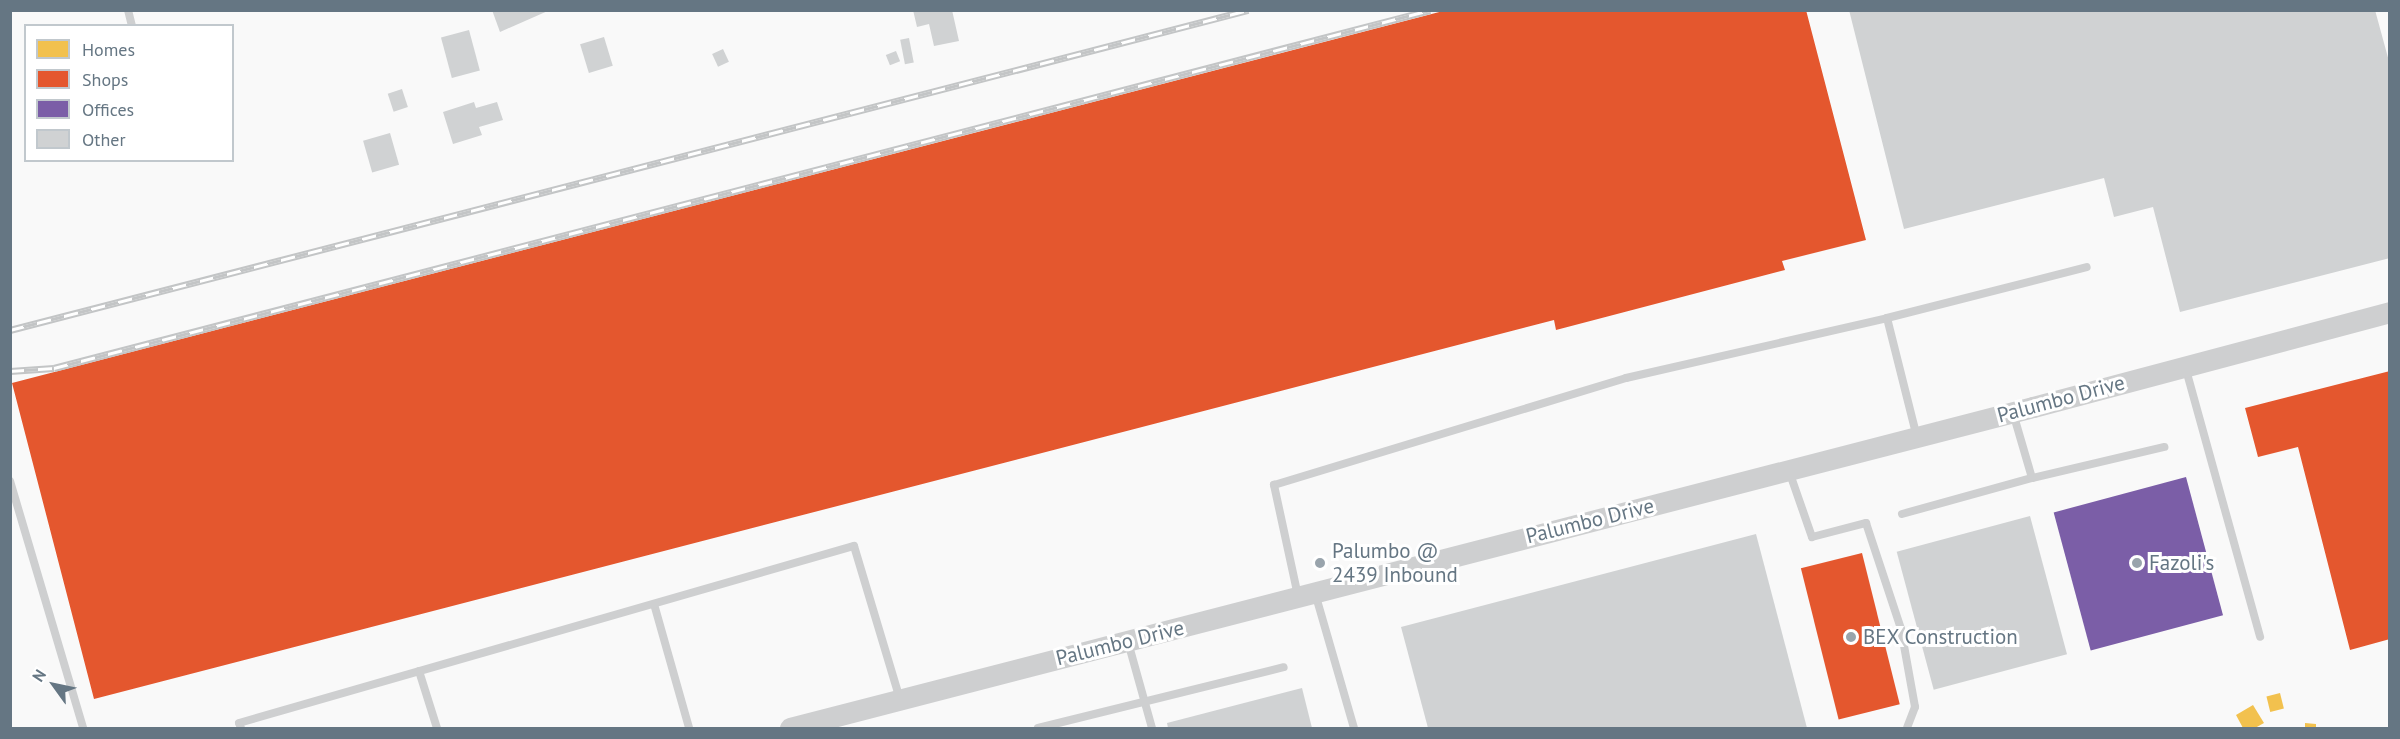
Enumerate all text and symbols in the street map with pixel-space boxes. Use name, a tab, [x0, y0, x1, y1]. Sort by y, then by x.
legend	[24, 24, 234, 162]
text: Homes	[82, 38, 135, 61]
text: Shops	[82, 68, 128, 91]
text: Offices	[82, 98, 134, 121]
text: Other	[82, 128, 126, 151]
street label: Palumbo Drive	[1994, 370, 2128, 428]
street label: Palumbo Drive	[1523, 493, 1657, 549]
place label: Palumbo @ 2439 Inbound	[1332, 538, 1458, 588]
place label: Fazoli's	[2149, 550, 2214, 576]
marker: Palumbo @ 2439 Inbound	[1313, 556, 1327, 570]
marker: Fazoli's	[2130, 556, 2144, 570]
street label: Palumbo Drive	[1053, 615, 1187, 671]
place label: BEX Construction	[1863, 624, 2018, 650]
marker: BEX Construction	[1844, 630, 1858, 644]
north arrow	[24, 655, 84, 715]
text: N	[28, 665, 50, 685]

